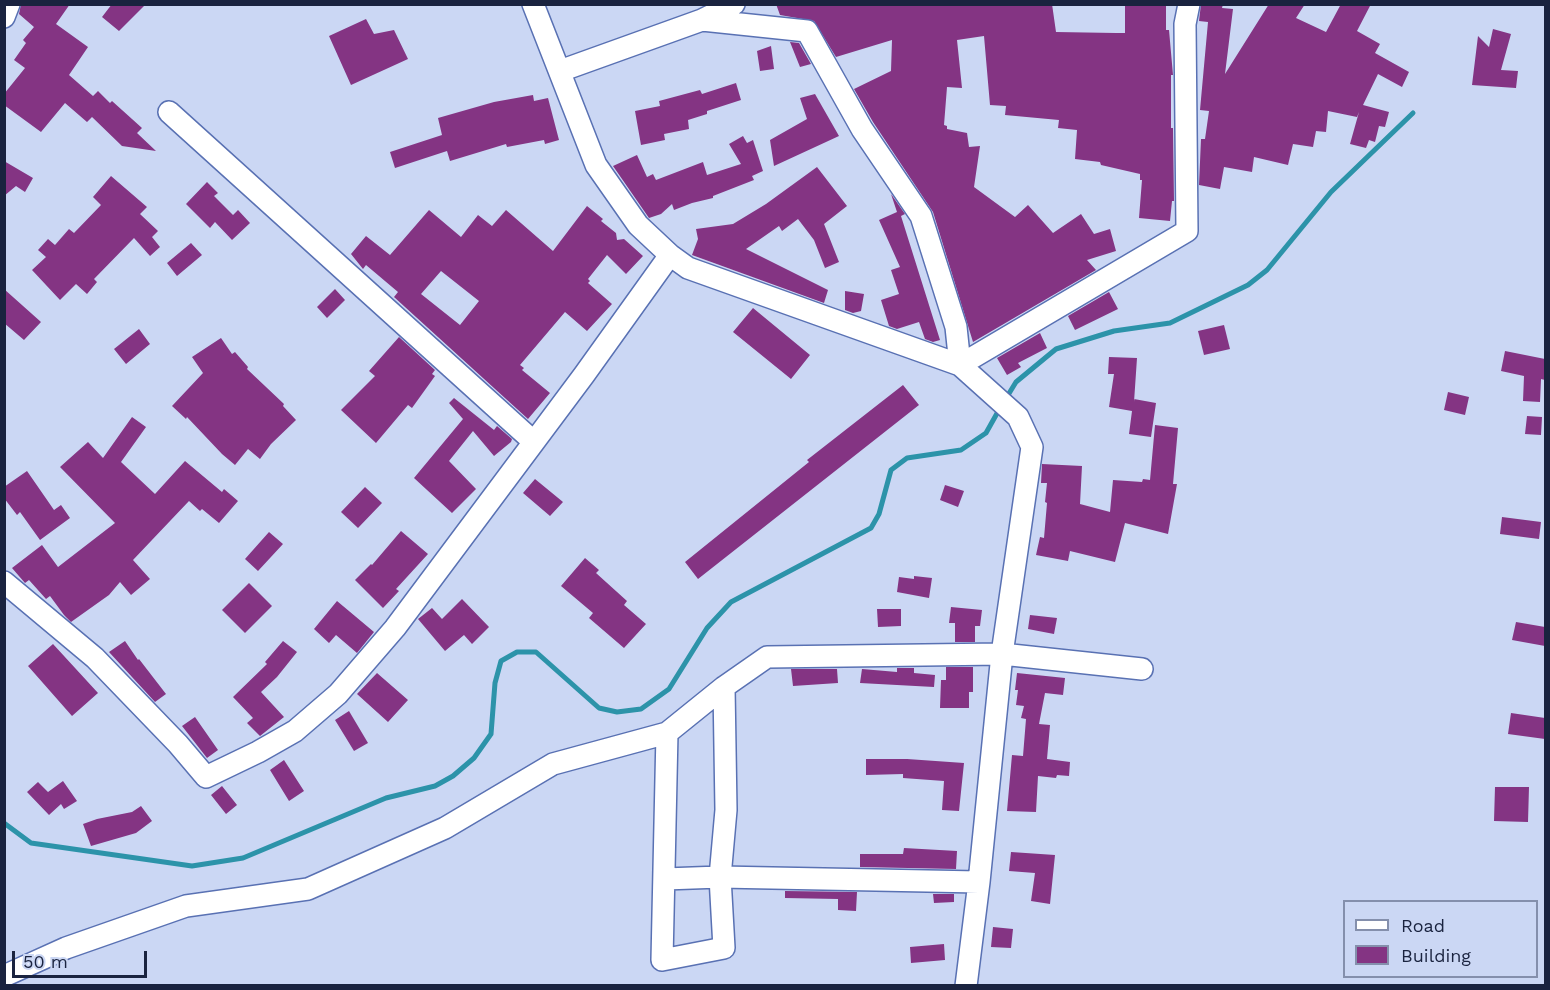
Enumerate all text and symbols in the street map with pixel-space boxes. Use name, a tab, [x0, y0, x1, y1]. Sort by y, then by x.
legend	[1343, 900, 1538, 978]
text: Road	[1401, 915, 1445, 936]
scale bar	[15, 939, 150, 977]
text: Building	[1401, 945, 1471, 966]
text: 50 m	[23, 951, 68, 972]

